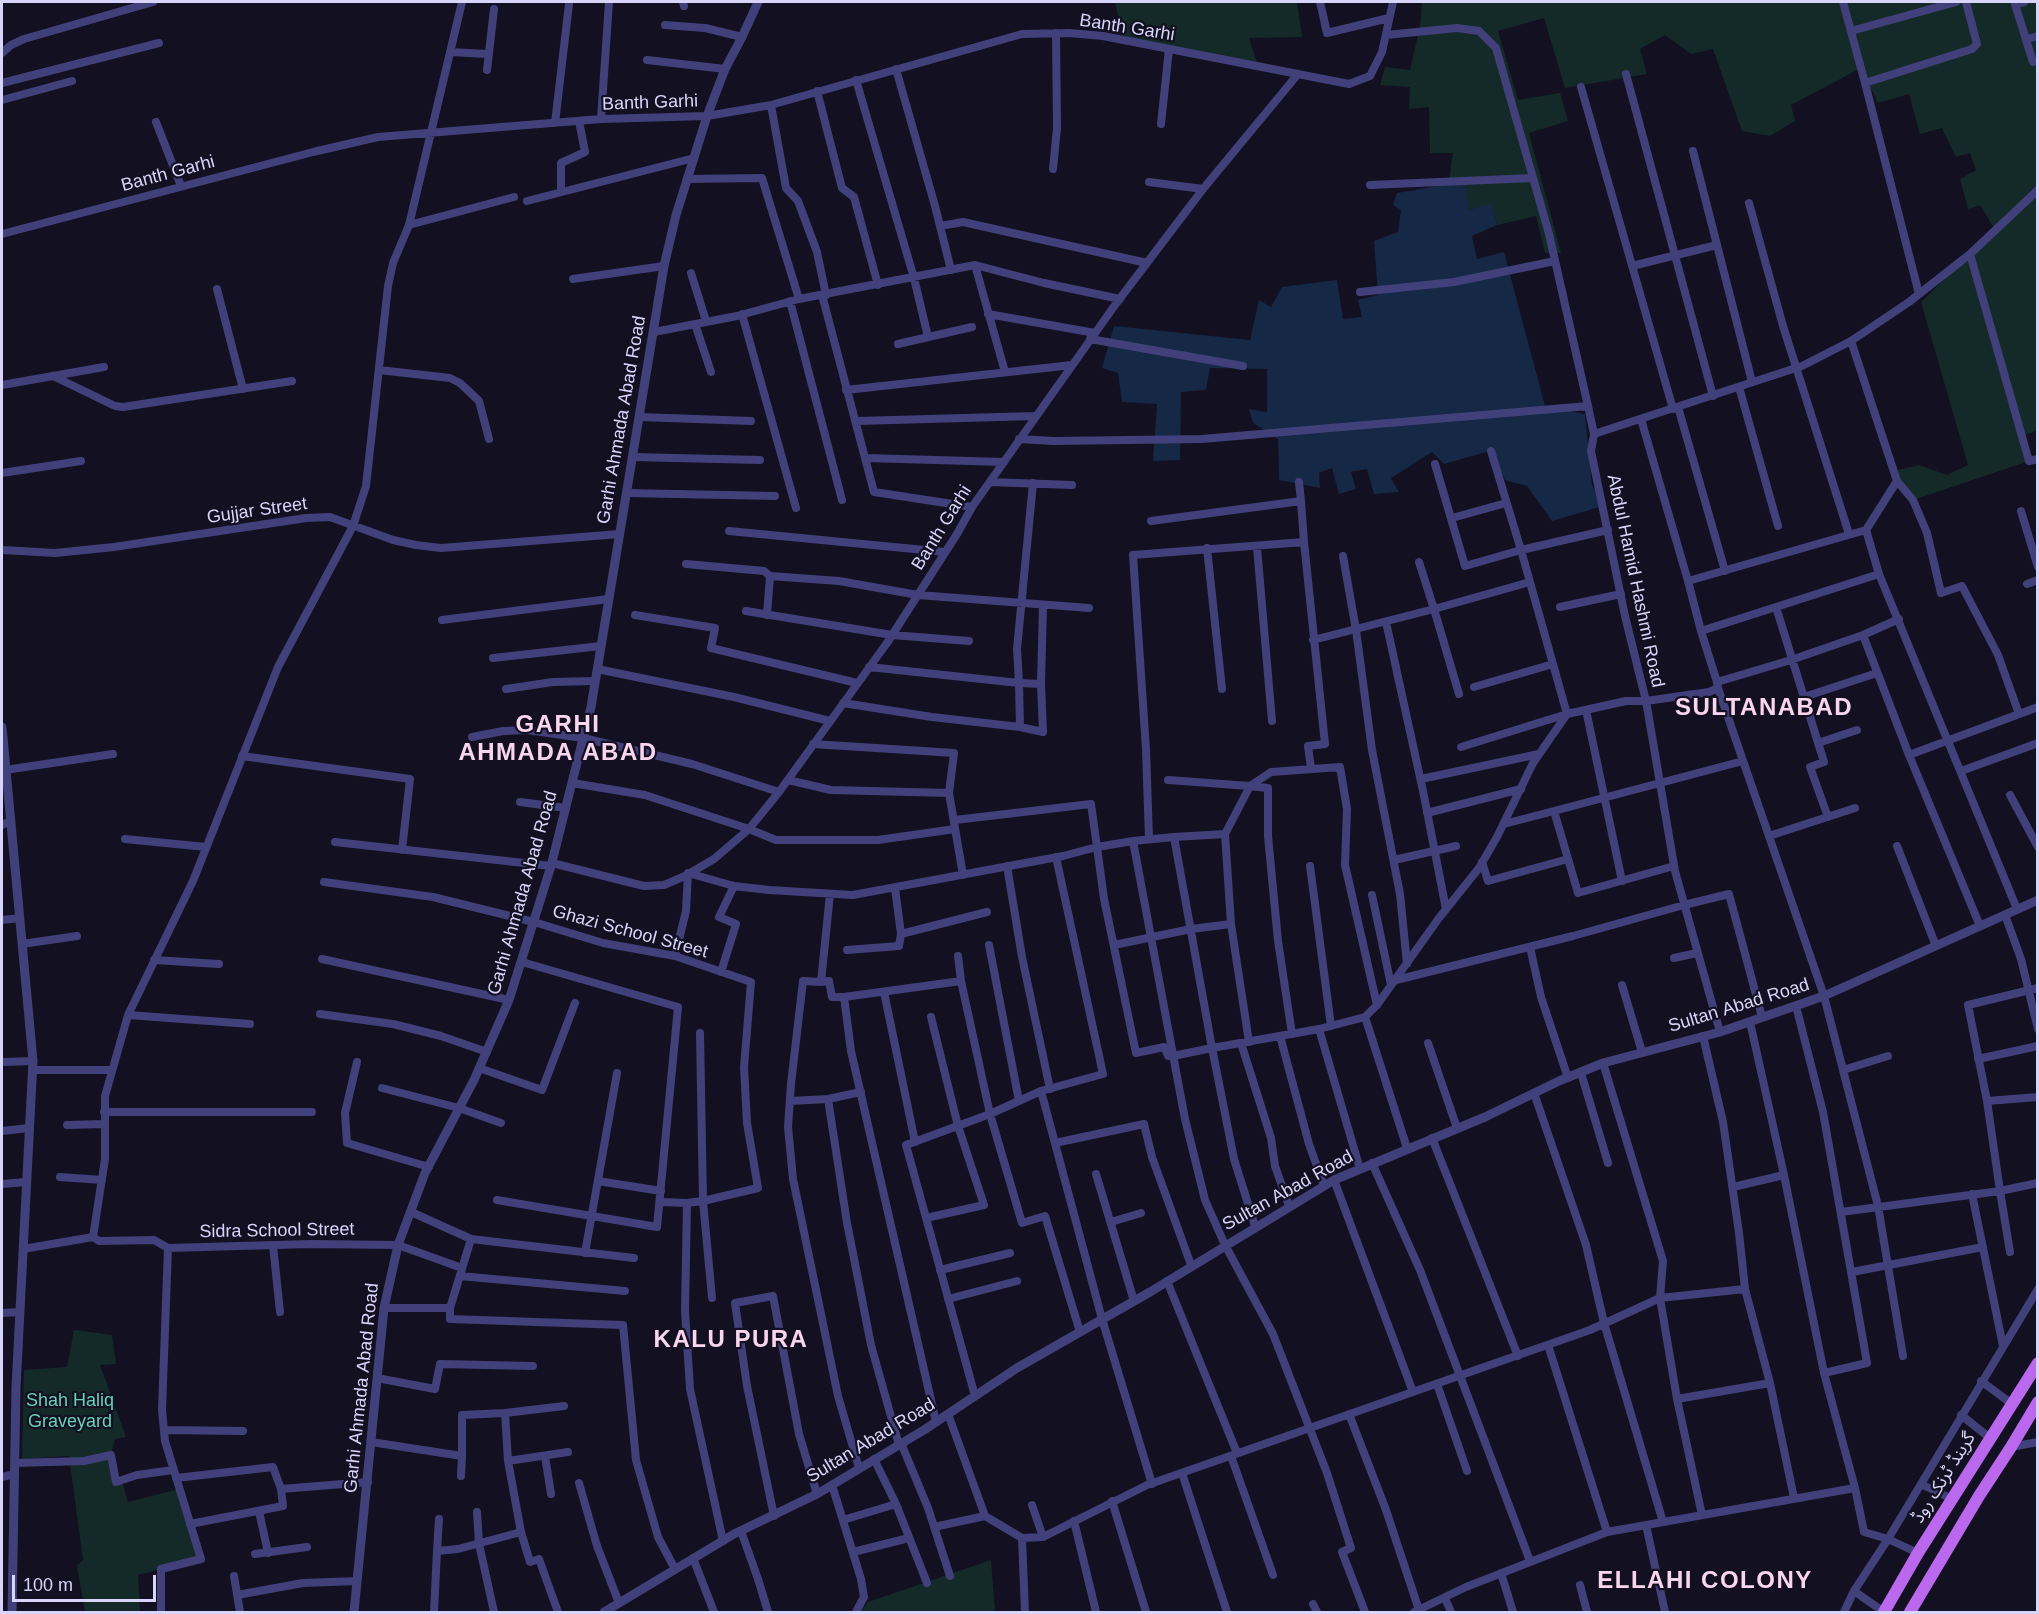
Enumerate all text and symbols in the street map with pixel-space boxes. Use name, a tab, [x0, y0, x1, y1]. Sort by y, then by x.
street label: Banth Garhi	[1078, 10, 1176, 46]
street label: Banth Garhi	[602, 91, 698, 115]
street label: Banth Garhi	[119, 151, 217, 197]
street label: Garhi Ahmada Abad Road	[593, 314, 651, 526]
street label: Abdul Hamid Hashmi Road	[1602, 473, 1668, 689]
street label: Banth Garhi	[907, 482, 977, 574]
street label: Gujjar Street	[205, 493, 309, 529]
district label: SULTANABAD	[1675, 694, 1853, 722]
district label: GARHI AHMADA ABAD	[458, 711, 658, 767]
street label: Garhi Ahmada Abad Road	[484, 789, 562, 997]
street label: Ghazi School Street	[550, 901, 710, 963]
street label: Sultan Abad Road	[1666, 974, 1812, 1038]
street label: Sultan Abad Road	[1219, 1146, 1357, 1236]
street label: Sidra School Street	[199, 1219, 355, 1243]
street label: Garhi Ahmada Abad Road	[340, 1282, 384, 1494]
district label: KALU PURA	[654, 1326, 808, 1354]
park label: Shah Haliq Graveyard	[26, 1390, 114, 1432]
street label: Sultan Abad Road	[803, 1394, 939, 1488]
street label: گرینڈ ٹرنک روڈ	[1908, 1429, 1980, 1527]
scale bar	[15, 1563, 159, 1601]
district label: ELLAHI COLONY	[1597, 1567, 1813, 1595]
text: 100 m	[23, 1575, 73, 1595]

